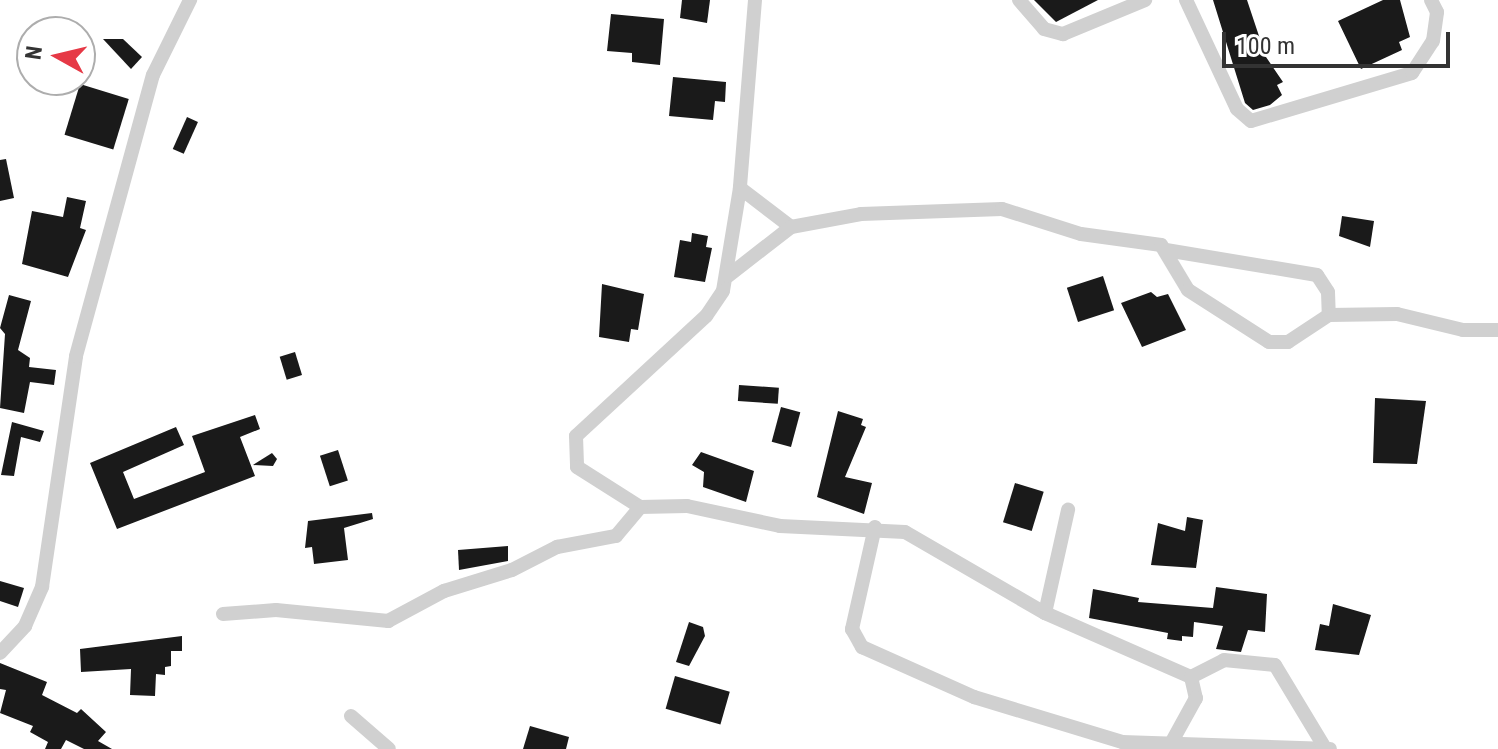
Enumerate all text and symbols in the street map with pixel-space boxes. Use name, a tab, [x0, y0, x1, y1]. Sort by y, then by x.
north arrow	[16, 16, 96, 96]
scale bar	[1226, 16, 1454, 66]
text: 100 m	[1236, 32, 1295, 60]
text: N	[20, 44, 47, 61]

